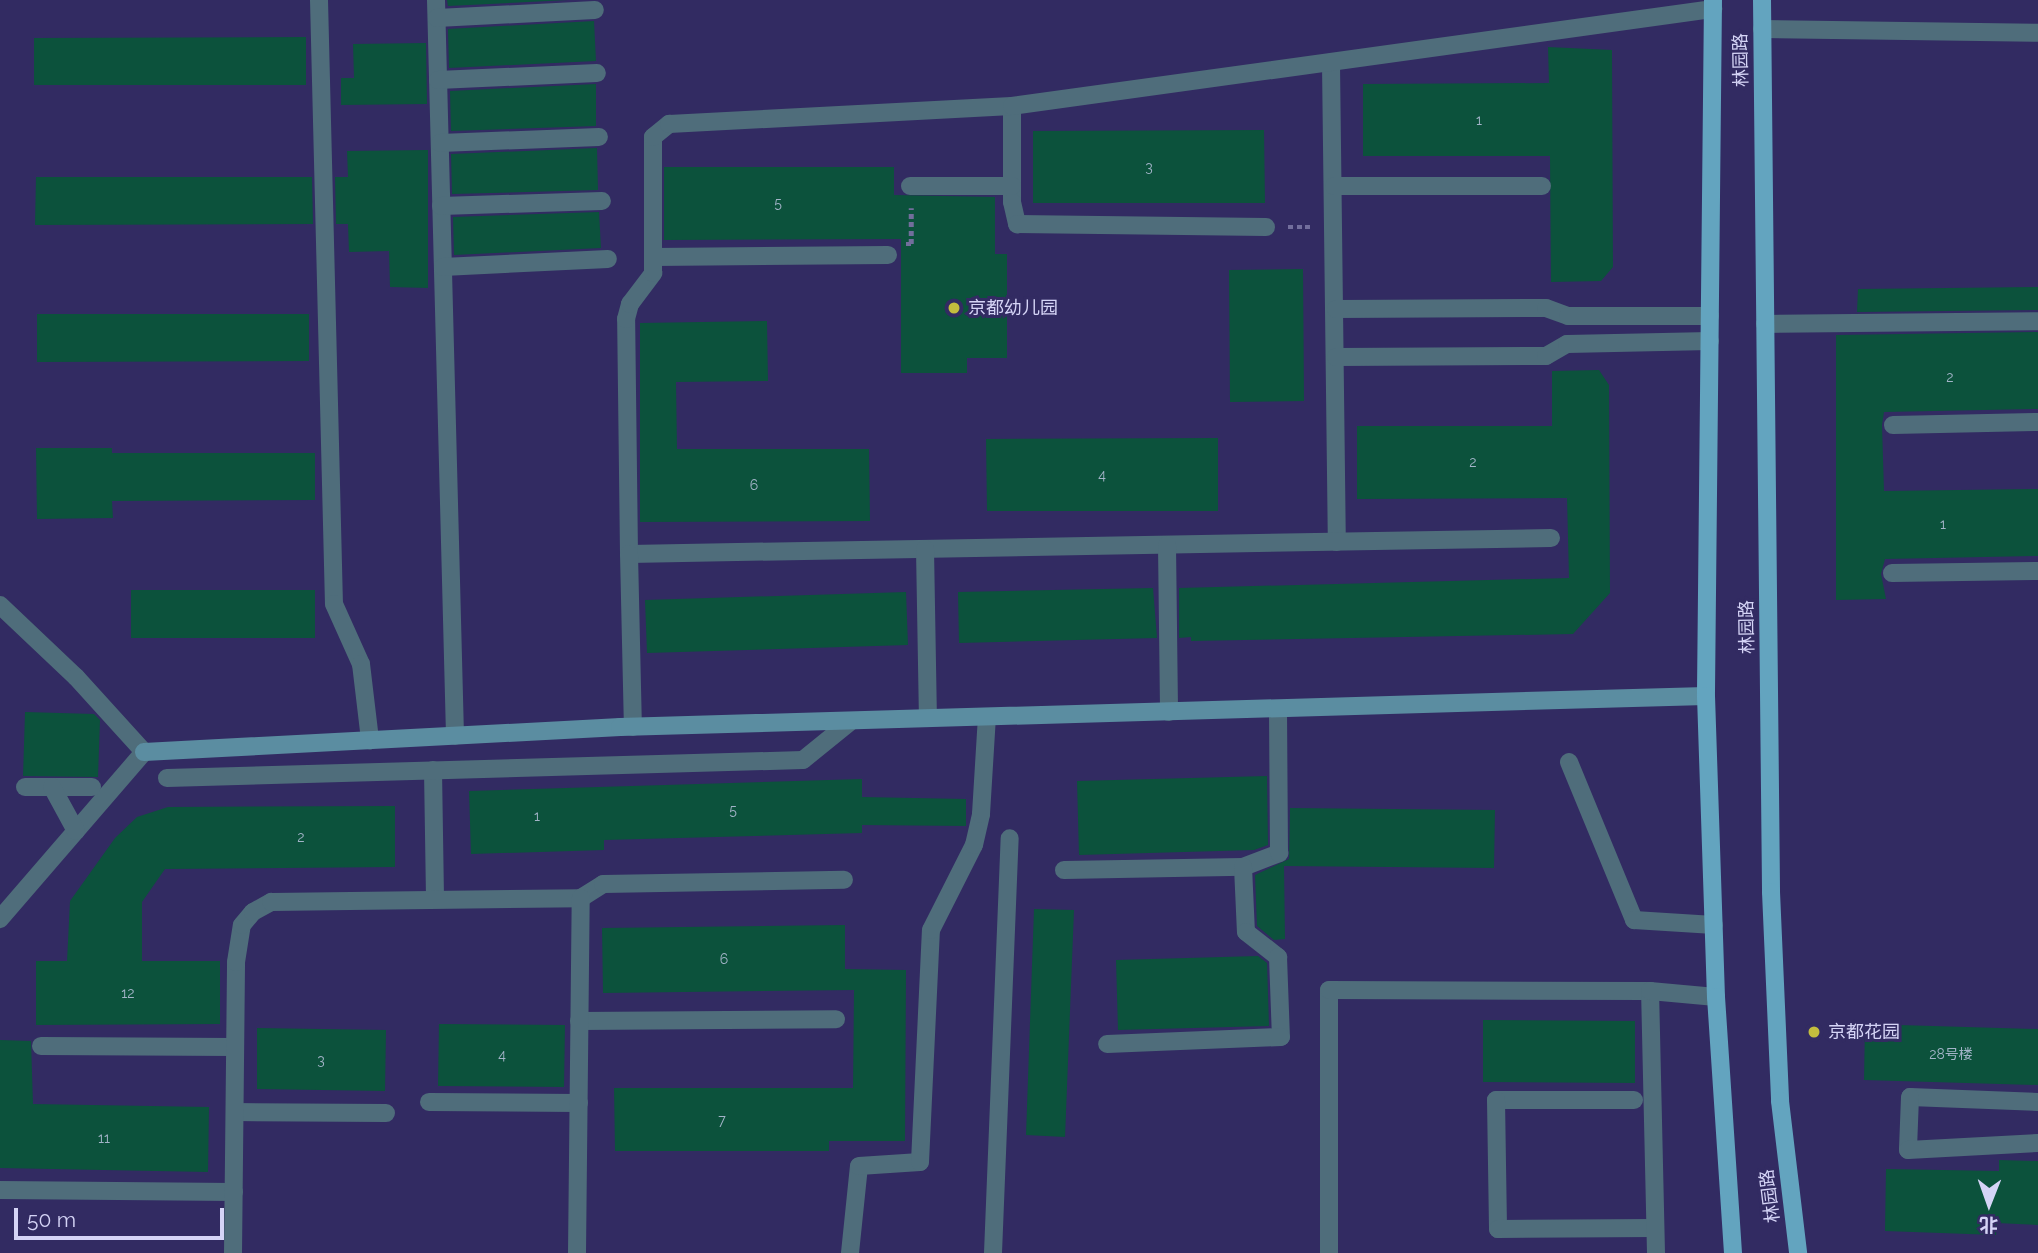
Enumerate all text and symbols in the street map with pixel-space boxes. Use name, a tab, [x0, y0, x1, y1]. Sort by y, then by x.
street label: 林园路	[1730, 33, 1752, 87]
house number: 1	[1476, 112, 1482, 128]
house number: 3	[1145, 159, 1153, 175]
house number: 5	[774, 195, 782, 211]
place label: 京都幼儿园	[968, 297, 1058, 319]
marker: 京都幼儿园	[946, 300, 962, 316]
house number: 2	[1946, 369, 1954, 385]
house number: 2	[1469, 454, 1477, 470]
house number: 4	[1098, 467, 1106, 483]
house number: 6	[750, 477, 758, 493]
house number: 1	[1940, 516, 1946, 532]
street label: 林园路	[1736, 600, 1758, 654]
house number: 5	[729, 802, 737, 818]
house number: 1	[534, 808, 540, 824]
house number: 2	[297, 829, 305, 845]
house number: 6	[720, 951, 728, 967]
house number: 12	[121, 985, 135, 1001]
place label: 京都花园	[1828, 1021, 1900, 1043]
marker: 京都花园	[1806, 1024, 1822, 1040]
house number: 28号楼	[1929, 1046, 1973, 1062]
house number: 4	[498, 1047, 506, 1063]
house number: 3	[317, 1052, 325, 1068]
house number: 7	[718, 1112, 726, 1128]
house number: 11	[98, 1130, 110, 1146]
street label: 林园路	[1756, 1168, 1784, 1224]
north arrow	[1954, 1169, 2024, 1239]
scale bar	[18, 1194, 228, 1238]
text: 50 m	[27, 1207, 76, 1232]
text: 北	[1979, 1214, 1998, 1236]

